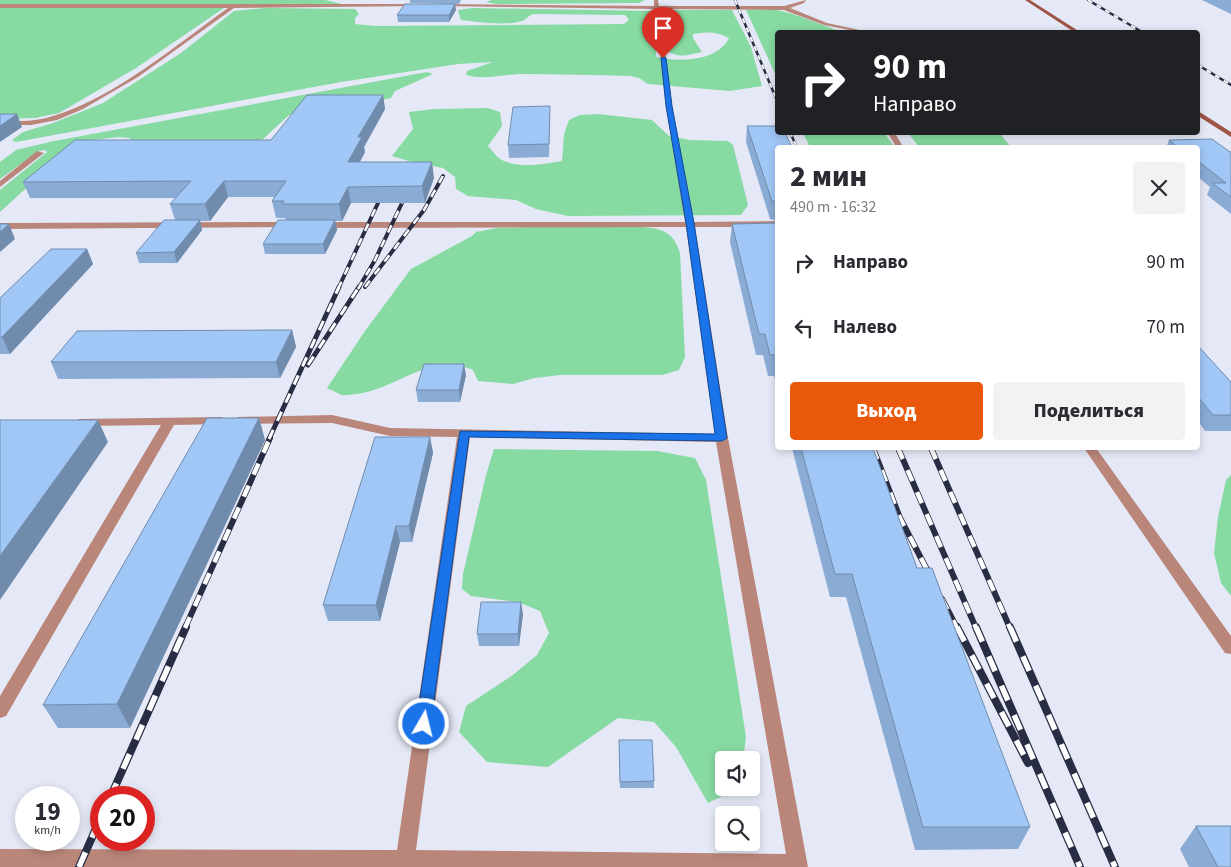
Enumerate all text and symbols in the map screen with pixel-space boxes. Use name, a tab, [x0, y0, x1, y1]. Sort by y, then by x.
pin	[642, 7, 684, 58]
icon: arrive	[649, 14, 677, 42]
text: 90 m	[873, 42, 947, 92]
icon: right	[790, 50, 855, 115]
text: Направо	[873, 88, 957, 120]
text: 2 мин	[790, 155, 867, 198]
button: close	[1133, 162, 1185, 214]
text: 490 m · 16:32	[790, 196, 877, 218]
icon: right	[790, 249, 818, 277]
text: Направо	[833, 249, 908, 276]
text: 90 m	[1147, 249, 1185, 276]
icon: left	[790, 314, 818, 342]
text: Налево	[833, 314, 897, 341]
text: 70 m	[1147, 314, 1185, 341]
button: Выход	[790, 382, 983, 440]
button: Поделиться	[993, 382, 1185, 440]
position arrow	[397, 697, 449, 749]
map controls	[715, 751, 760, 851]
button: sound	[715, 751, 760, 796]
speed limit sign: 20	[90, 786, 155, 851]
text: 19	[34, 794, 61, 830]
button: search	[715, 806, 760, 851]
text: km/h	[34, 822, 61, 839]

